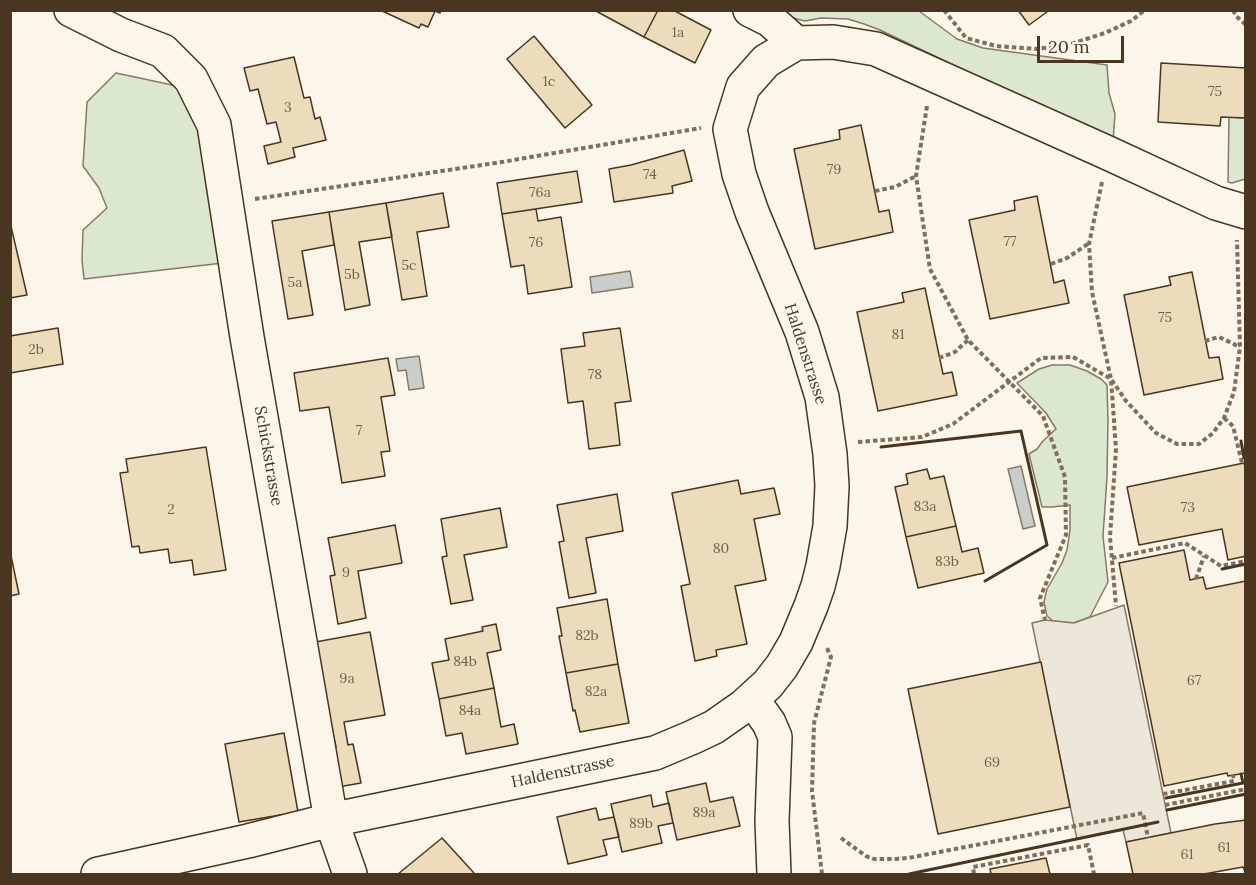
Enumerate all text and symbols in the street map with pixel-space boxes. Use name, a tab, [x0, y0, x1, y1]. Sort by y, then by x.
scale bar	[1040, 24, 1127, 62]
house number: 1a	[672, 25, 684, 41]
text: 20 m	[1048, 35, 1090, 58]
house number: 1c	[543, 74, 555, 90]
house number: 75	[1208, 84, 1222, 100]
house number: 3	[284, 100, 292, 116]
house number: 79	[827, 162, 841, 178]
house number: 74	[643, 167, 657, 183]
house number: 76a	[529, 185, 551, 201]
house number: 77	[1004, 234, 1016, 250]
house number: 76	[529, 235, 543, 251]
house number: 5c	[401, 258, 417, 274]
house number: 5b	[344, 267, 360, 283]
house number: 5a	[288, 275, 302, 291]
street label: Haldenstrasse	[780, 301, 830, 407]
house number: 75	[1158, 310, 1172, 326]
house number: 81	[892, 327, 904, 343]
house number: 2b	[28, 342, 44, 358]
house number: 78	[588, 367, 602, 383]
street label: Schickstrasse	[250, 405, 286, 507]
house number: 7	[356, 423, 362, 439]
house number: 83a	[914, 499, 936, 515]
house number: 73	[1181, 500, 1195, 516]
house number: 2	[167, 502, 175, 518]
house number: 80	[713, 541, 729, 557]
house number: 83b	[935, 554, 959, 570]
house number: 9	[342, 565, 350, 581]
house number: 82b	[575, 628, 599, 644]
house number: 84b	[453, 654, 477, 670]
house number: 9a	[339, 671, 355, 687]
house number: 67	[1187, 673, 1201, 689]
house number: 82a	[585, 684, 607, 700]
house number: 84a	[459, 703, 481, 719]
street label: Haldenstrasse	[510, 752, 616, 792]
house number: 69	[984, 755, 1000, 771]
house number: 89a	[692, 805, 716, 821]
house number: 89b	[629, 816, 653, 832]
house number: 61	[1217, 840, 1231, 856]
house number: 61	[1180, 847, 1194, 863]

